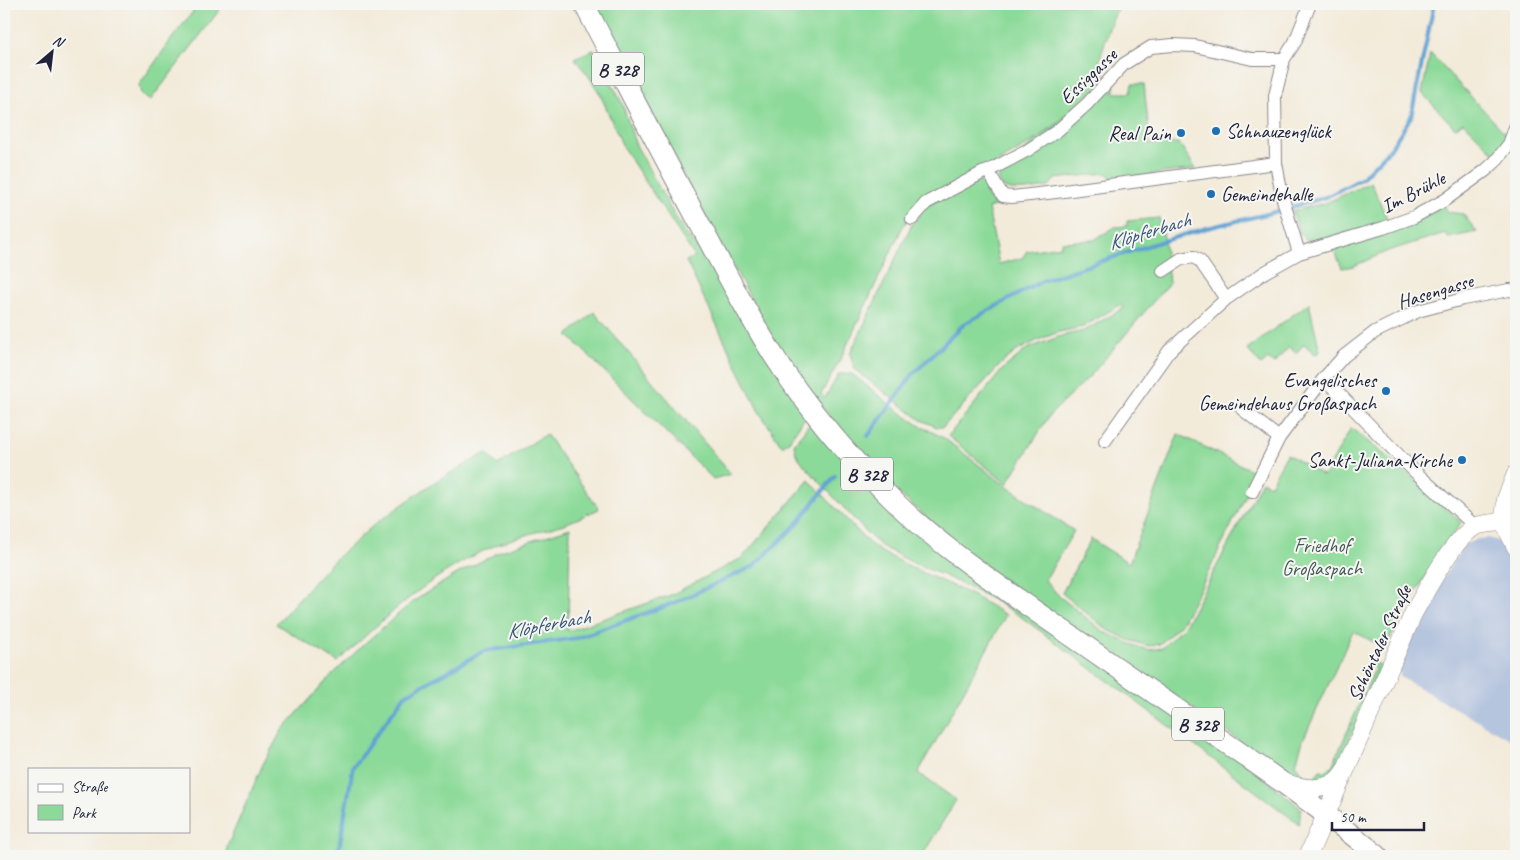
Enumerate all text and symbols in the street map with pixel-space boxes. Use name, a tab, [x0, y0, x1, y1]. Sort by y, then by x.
north arrow	[28, 28, 78, 78]
text: N	[50, 31, 68, 52]
street label: Essiggasse	[1054, 42, 1123, 110]
road number: B 328	[592, 52, 644, 86]
place label: Schnauzenglück	[1226, 119, 1332, 144]
place label: Real Pain	[1108, 121, 1172, 146]
marker: Schnauzenglück	[1210, 125, 1222, 137]
marker: Real Pain	[1175, 127, 1187, 139]
street label: Im Brühle	[1377, 165, 1451, 219]
place label: Gemeindehalle	[1221, 182, 1314, 207]
marker: Gemeindehalle	[1205, 188, 1217, 200]
water label: Klöpferbach	[1105, 206, 1195, 256]
street label: Hasengasse	[1394, 268, 1477, 315]
place label: Evangelisches Gemeindehaus Großaspach	[1199, 368, 1378, 416]
marker: Evangelisches Gemeindehaus Großaspach	[1380, 385, 1392, 397]
place label: Sankt-Juliana-Kirche	[1308, 448, 1453, 473]
marker: Sankt-Juliana-Kirche	[1456, 454, 1468, 466]
road number: B 328	[841, 458, 893, 490]
park label: Friedhof Großaspach	[1282, 533, 1364, 581]
street label: Schöntaler Straße	[1342, 580, 1418, 705]
water label: Klöpferbach	[504, 603, 593, 645]
road number: B 328	[1172, 708, 1224, 741]
legend	[28, 768, 190, 832]
text: Straße	[72, 778, 108, 797]
scale bar	[1332, 800, 1425, 832]
text: Park	[72, 804, 97, 823]
text: 50 m	[1340, 808, 1367, 827]

